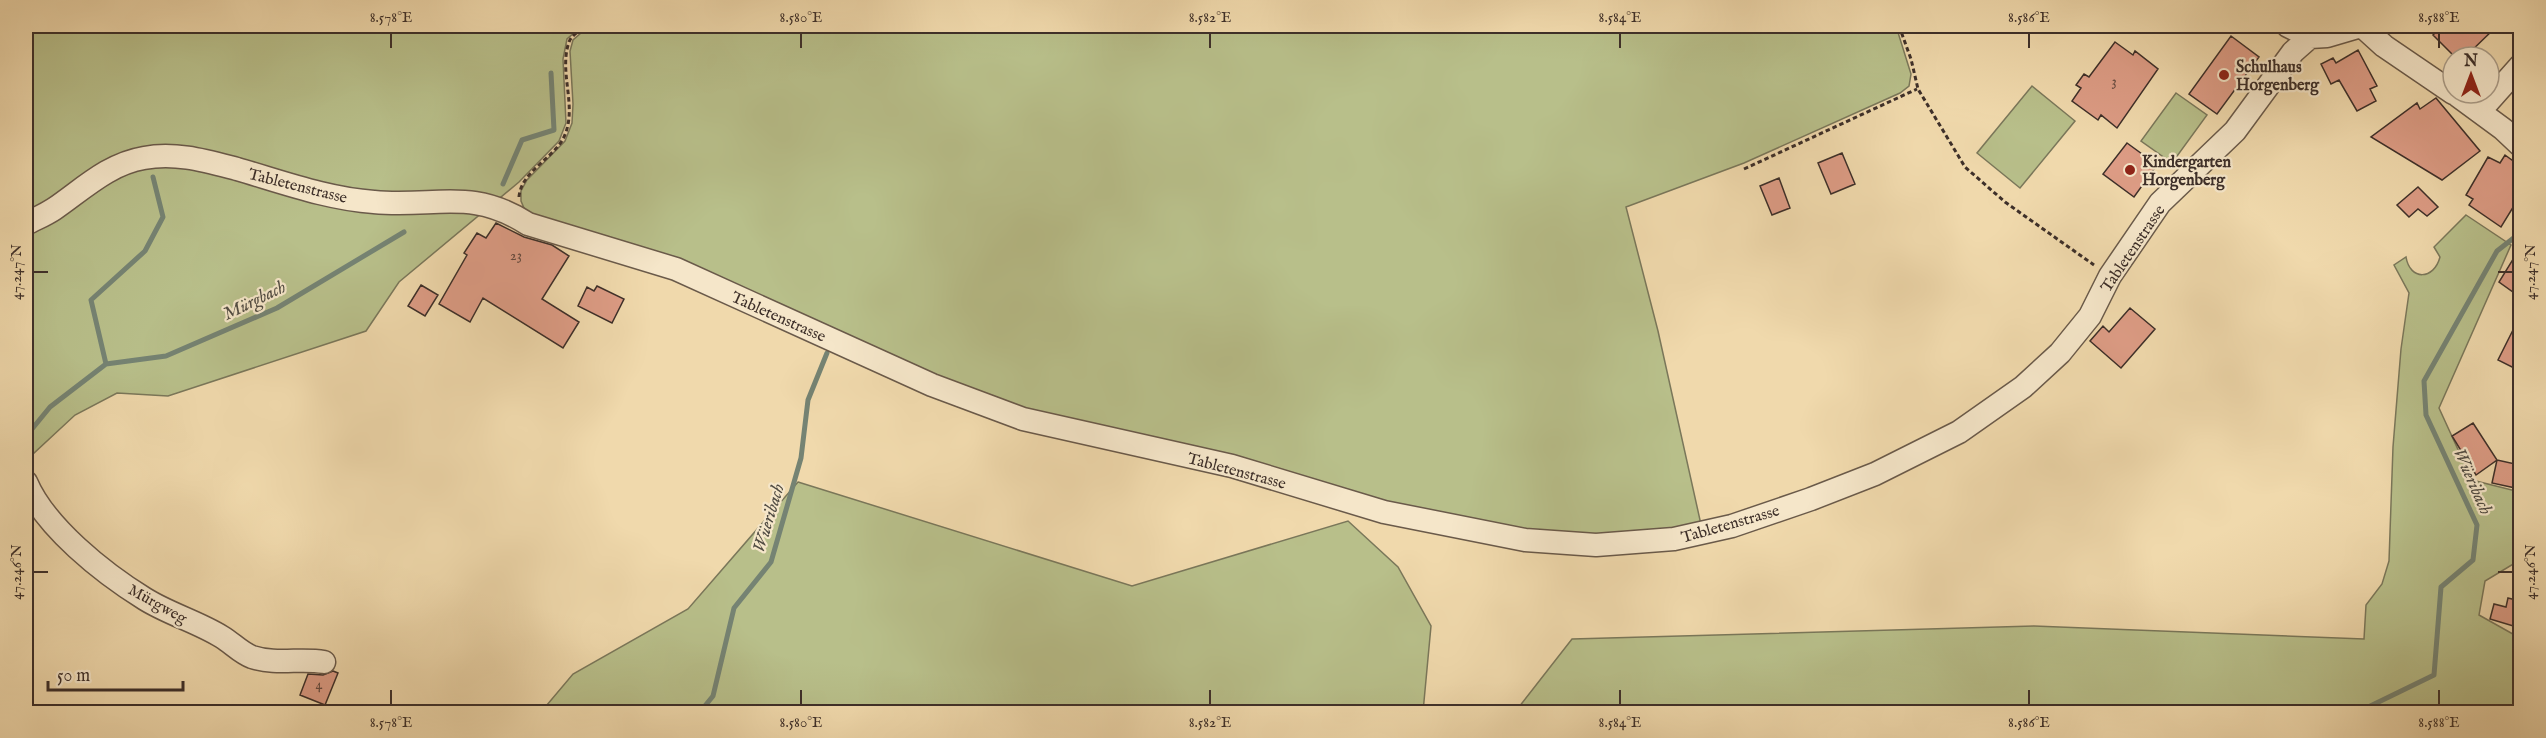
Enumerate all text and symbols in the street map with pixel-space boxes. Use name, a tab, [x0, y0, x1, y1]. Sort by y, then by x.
text: 8.578°E	[370, 8, 412, 27]
text: 8.580°E	[780, 8, 822, 27]
text: 8.582°E	[1189, 8, 1231, 27]
text: 8.584°E	[1599, 8, 1641, 27]
text: 8.586°E	[2008, 8, 2050, 27]
text: 8.588°E	[2418, 8, 2460, 27]
north arrow	[2441, 45, 2501, 105]
text: N	[2463, 52, 2478, 72]
place label: Schulhaus Horgenberg	[2236, 58, 2320, 96]
marker: Schulhaus Horgenberg	[2217, 68, 2231, 82]
house number: 3	[2111, 73, 2117, 91]
place label: Kindergarten Horgenberg	[2142, 153, 2231, 191]
marker: Kindergarten Horgenberg	[2123, 163, 2137, 177]
street label: Tabletenstrasse	[246, 165, 349, 209]
street label: Tabletenstrasse	[2097, 202, 2170, 297]
text: 47.247°N	[7, 244, 26, 300]
text: 47.247°N	[2521, 244, 2540, 300]
house number: 23	[510, 247, 522, 265]
water label: Mürgbach	[219, 276, 290, 326]
street label: Tabletenstrasse	[728, 288, 829, 348]
water label: Wüeribach	[2447, 445, 2497, 519]
street label: Tabletenstrasse	[1185, 449, 1288, 495]
water label: Wüeribach	[748, 481, 791, 556]
street label: Tabletenstrasse	[1679, 501, 1782, 549]
text: 47.246°N	[7, 544, 26, 600]
text: 47.246°N	[2521, 544, 2540, 600]
street label: Mürgweg	[124, 580, 190, 629]
scale bar	[48, 654, 183, 692]
text: 50 m	[57, 665, 90, 688]
house number: 4	[316, 676, 323, 694]
text: 8.578°E	[370, 713, 412, 732]
text: 8.580°E	[780, 713, 822, 732]
text: 8.582°E	[1189, 713, 1231, 732]
text: 8.584°E	[1599, 713, 1641, 732]
text: 8.586°E	[2008, 713, 2050, 732]
text: 8.588°E	[2418, 713, 2460, 732]

